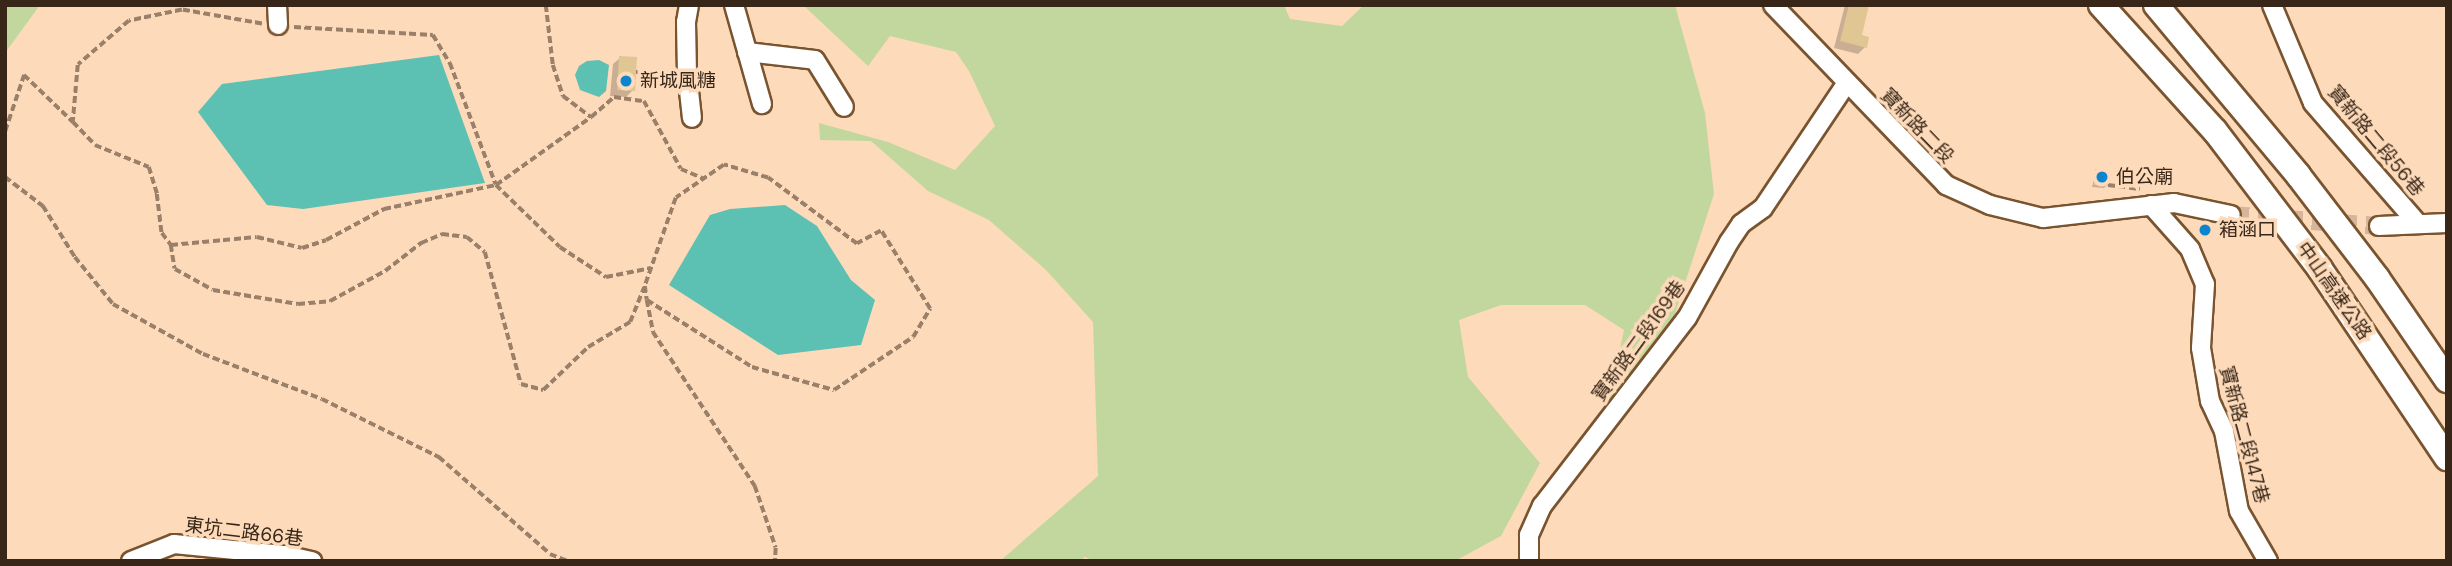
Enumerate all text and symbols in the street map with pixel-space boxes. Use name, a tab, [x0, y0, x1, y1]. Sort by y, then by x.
place label: 新城風糖	[640, 70, 716, 92]
marker: 新城風糖	[618, 73, 634, 89]
street label: 寶新路二段56巷	[2323, 81, 2429, 201]
street label: 寶新路二段	[1876, 84, 1958, 168]
place label: 伯公廟	[2116, 166, 2173, 188]
marker: 伯公廟	[2094, 169, 2110, 185]
place label: 箱涵口	[2219, 219, 2276, 241]
marker: 箱涵口	[2197, 222, 2213, 238]
street label: 中山高速公路	[2292, 238, 2376, 344]
street label: 寶新路二段169巷	[1588, 276, 1690, 406]
street label: 寶新路二段147巷	[2215, 364, 2273, 506]
street label: 東坑二路66巷	[184, 513, 304, 551]

